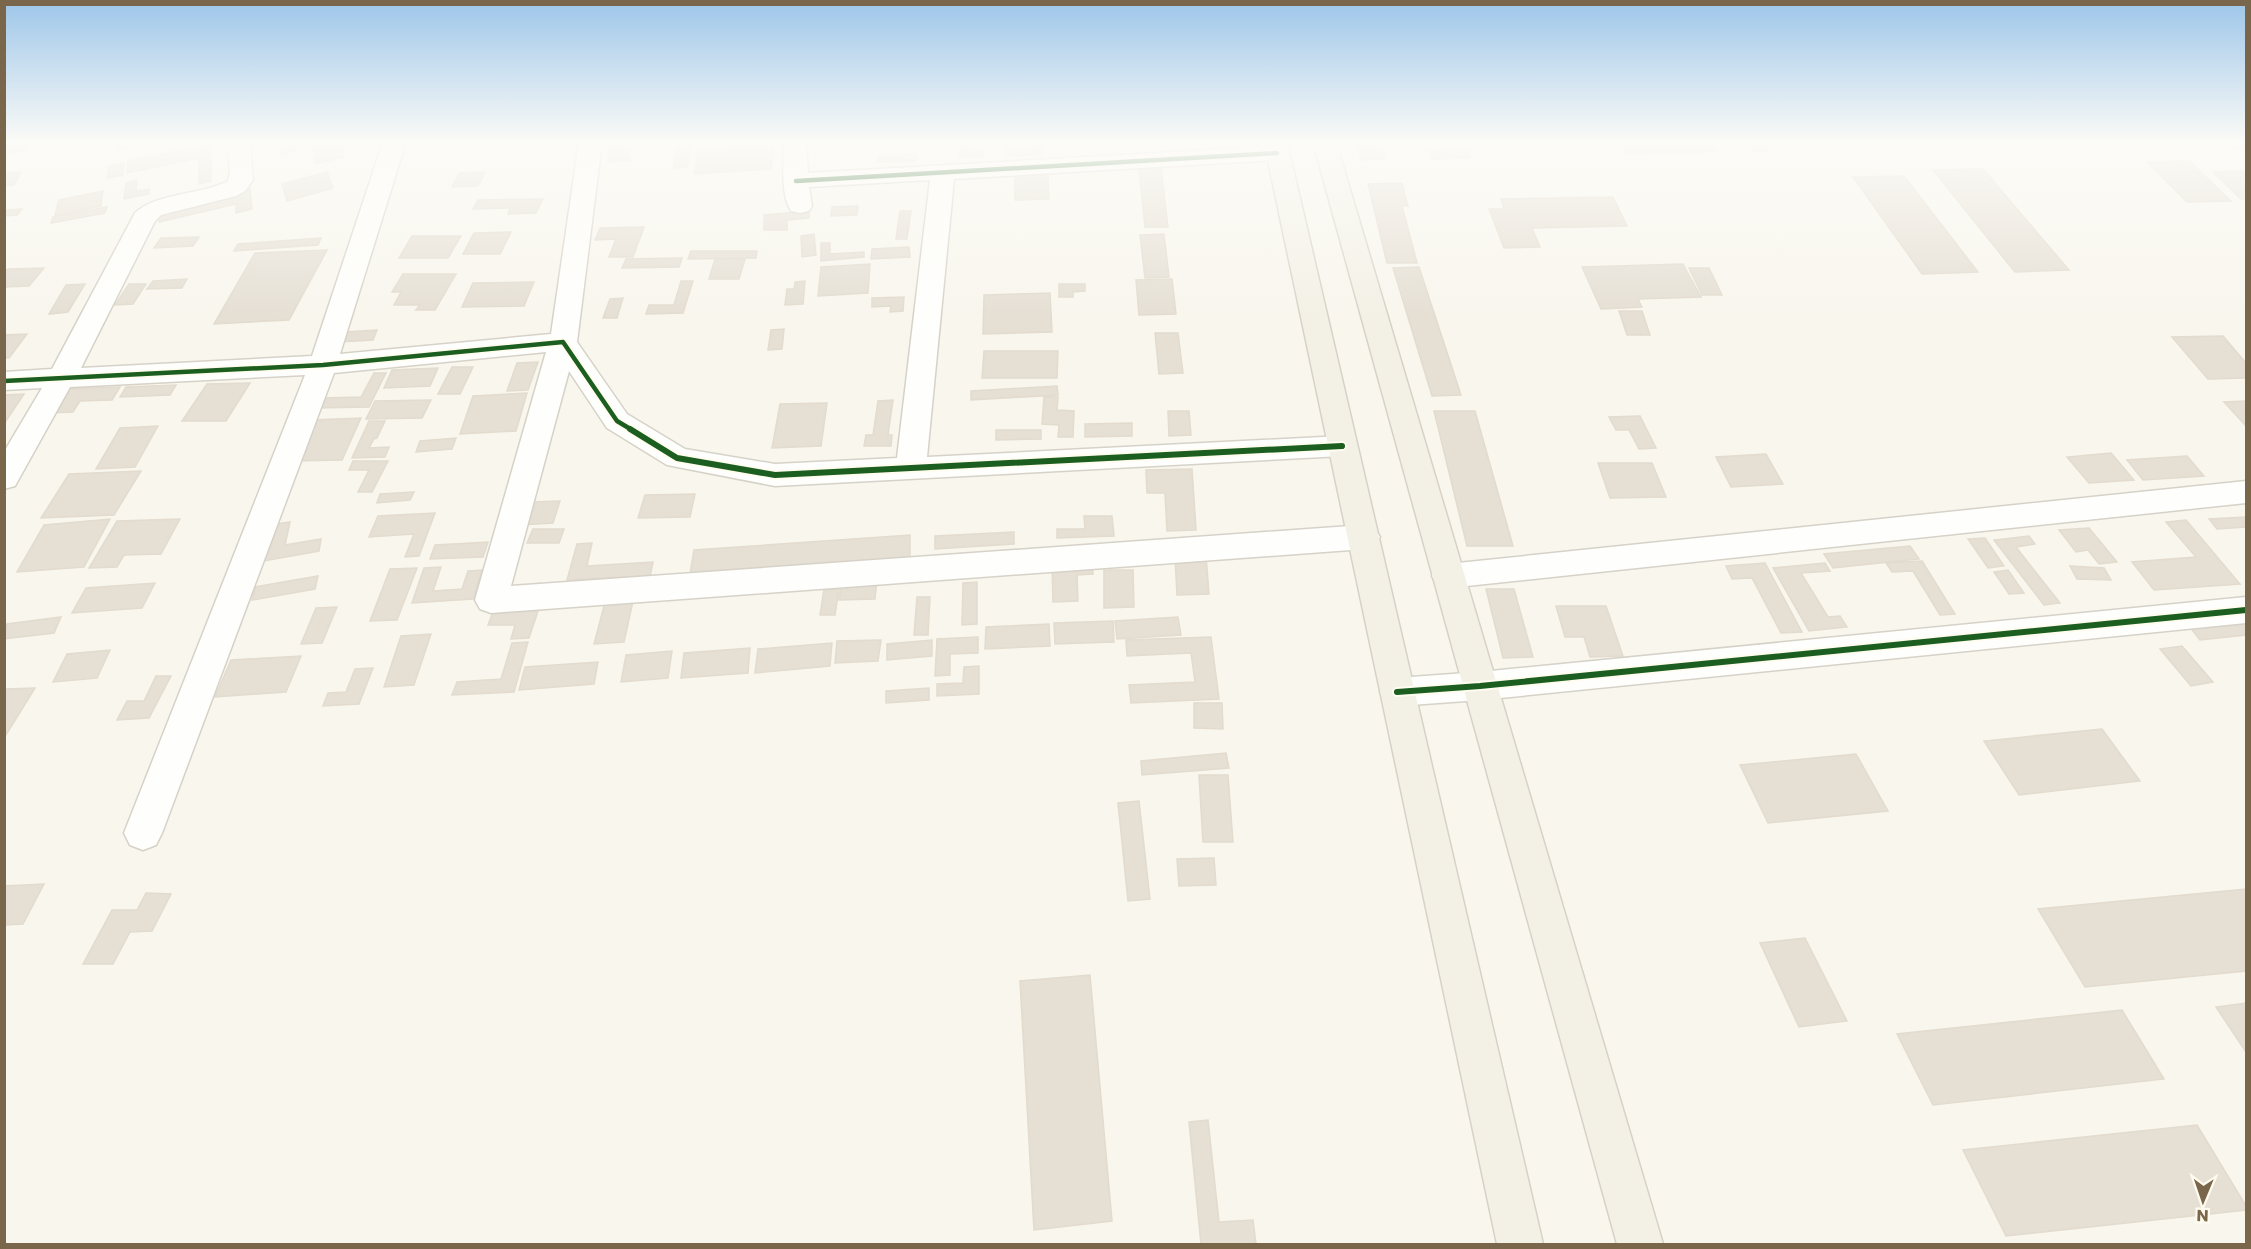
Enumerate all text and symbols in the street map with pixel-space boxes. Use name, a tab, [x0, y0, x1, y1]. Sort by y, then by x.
north arrow	[2173, 1171, 2233, 1231]
text: N	[2196, 1204, 2209, 1227]

